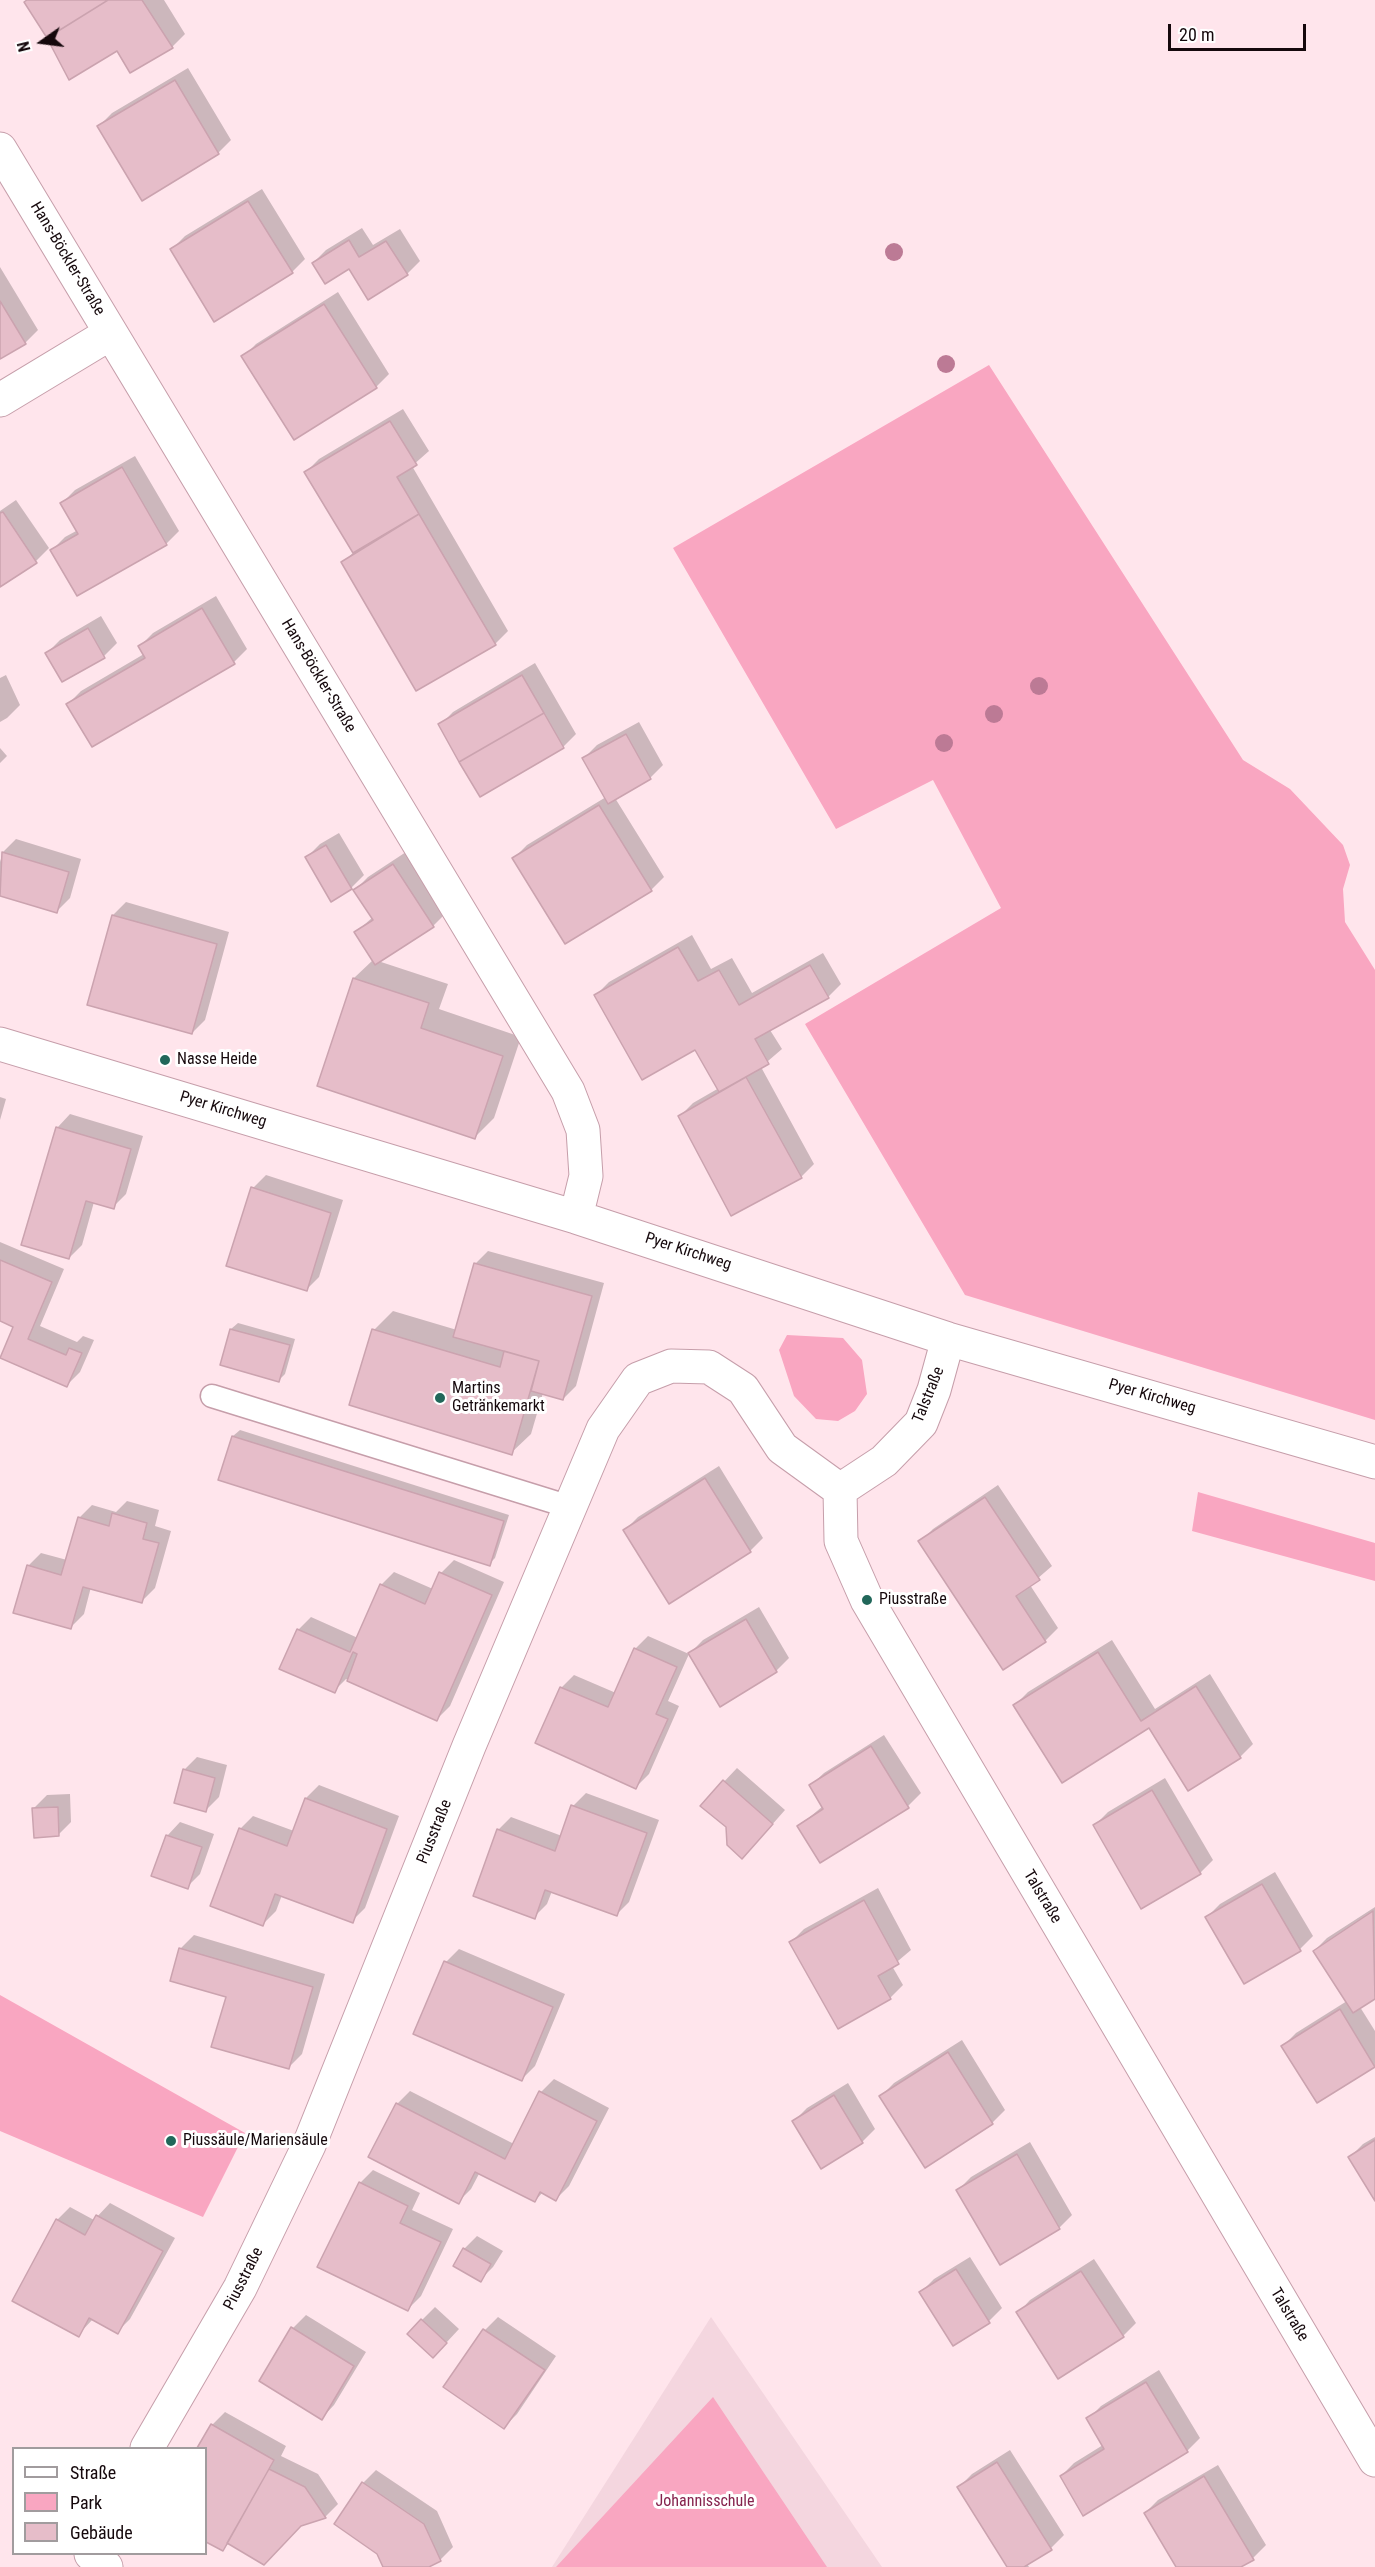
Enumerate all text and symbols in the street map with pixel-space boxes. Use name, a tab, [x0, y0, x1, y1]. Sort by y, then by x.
north arrow	[12, 12, 72, 72]
scale bar	[1171, 12, 1309, 50]
text: 20 m	[1179, 24, 1214, 45]
text: N	[14, 39, 34, 54]
street label: Hans-Böckler-Straße	[26, 199, 108, 319]
street label: Hans-Böckler-Straße	[277, 616, 359, 736]
place label: Nasse Heide	[177, 1050, 257, 1070]
marker: Nasse Heide	[158, 1053, 172, 1067]
street label: Pyer Kirchweg	[177, 1088, 269, 1132]
street label: Pyer Kirchweg	[642, 1229, 734, 1275]
street label: Talstraße	[909, 1364, 949, 1426]
street label: Pyer Kirchweg	[1106, 1375, 1198, 1419]
place label: Martins Getränkemarkt	[452, 1379, 545, 1417]
marker: Martins Getränkemarkt	[433, 1391, 447, 1405]
place label: Piusstraße	[879, 1590, 947, 1610]
marker: Piusstraße	[860, 1593, 874, 1607]
street label: Piusstraße	[413, 1797, 457, 1867]
street label: Talstraße	[1019, 1867, 1065, 1927]
place label: Piussäule/Mariensäule	[183, 2131, 328, 2151]
marker: Piussäule/Mariensäule	[164, 2134, 178, 2148]
street label: Piusstraße	[220, 2244, 268, 2314]
street label: Talstraße	[1266, 2285, 1312, 2345]
legend	[12, 2447, 207, 2555]
text: Straße	[70, 2462, 116, 2483]
text: Park	[70, 2492, 102, 2513]
park label: Johannisschule	[656, 2492, 754, 2512]
text: Gebäude	[70, 2522, 133, 2543]

